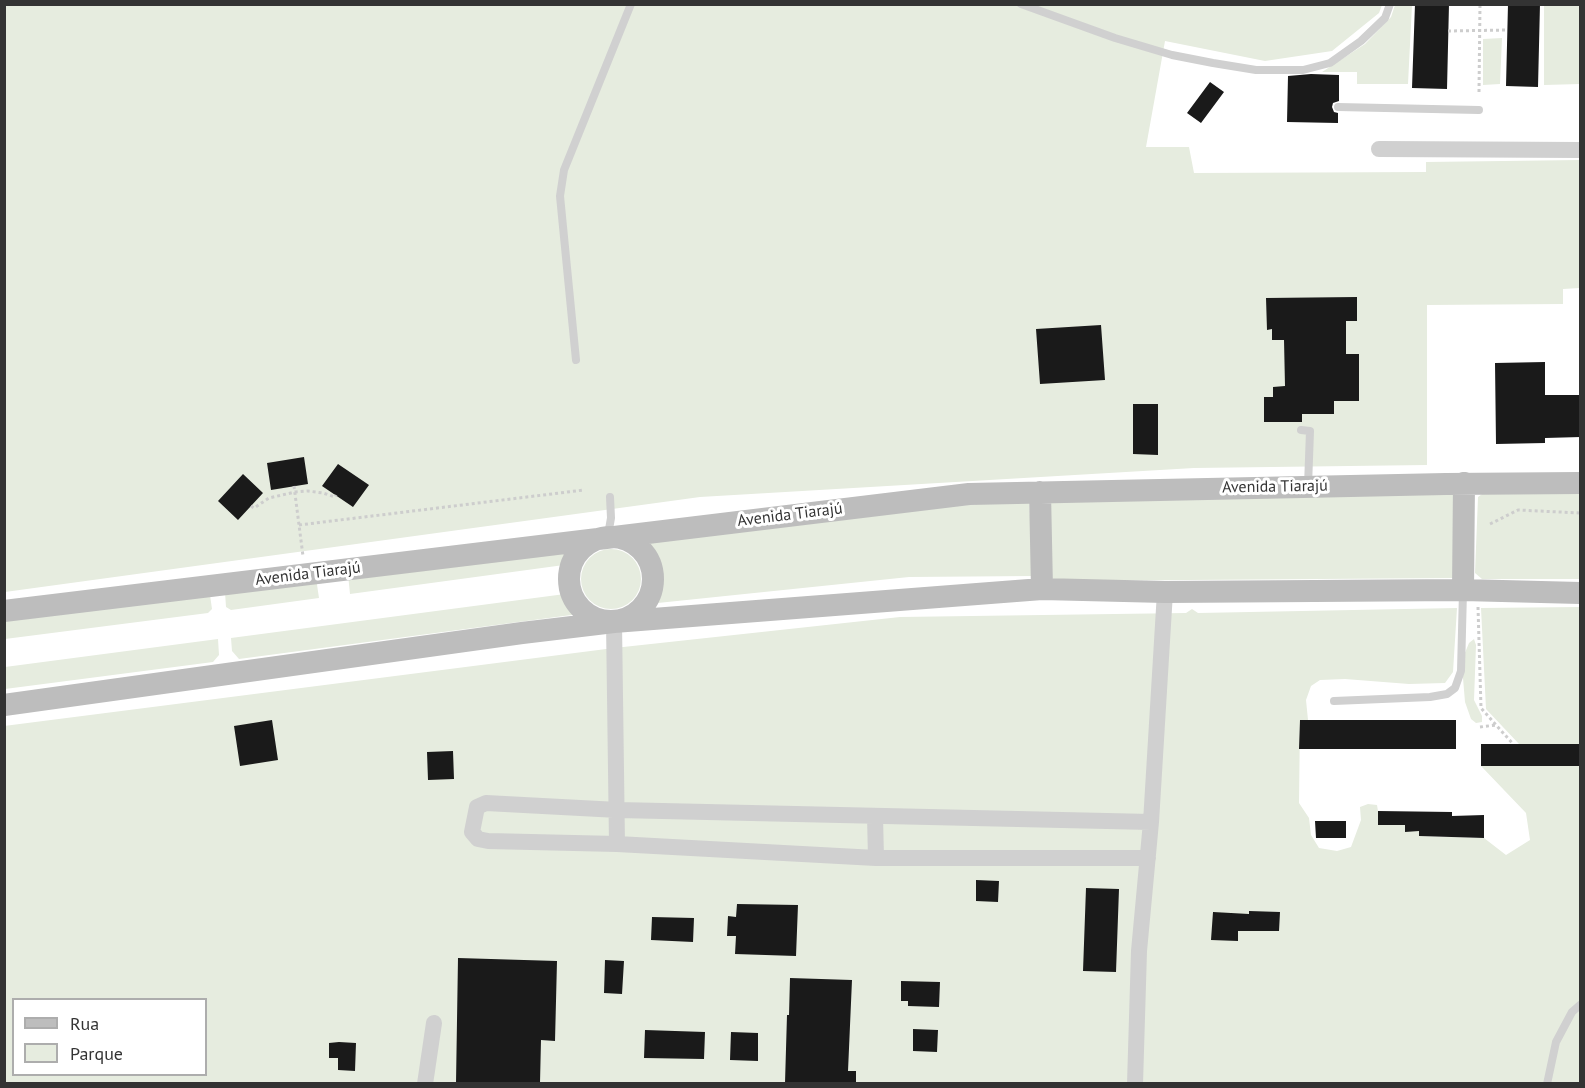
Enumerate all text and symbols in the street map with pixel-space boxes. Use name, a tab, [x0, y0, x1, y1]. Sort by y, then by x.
street label: Avenida Tiarajú	[1222, 476, 1328, 498]
street label: Avenida Tiarajú	[736, 499, 844, 531]
street label: Avenida Tiarajú	[254, 558, 362, 590]
legend	[12, 998, 207, 1076]
text: Rua	[70, 1012, 99, 1035]
text: Parque	[70, 1042, 123, 1065]

